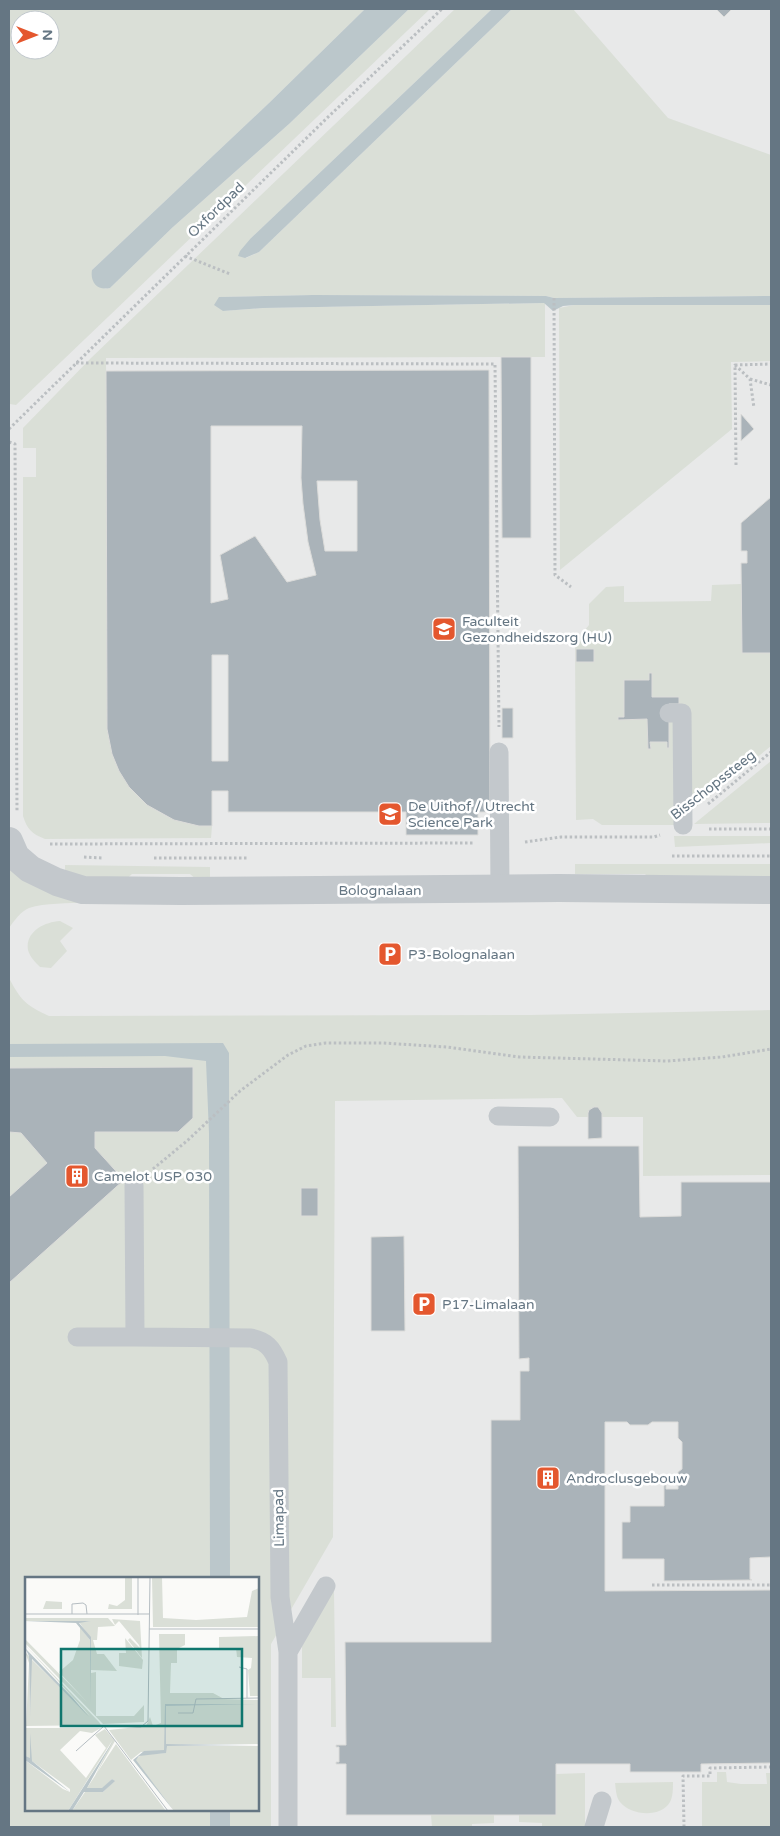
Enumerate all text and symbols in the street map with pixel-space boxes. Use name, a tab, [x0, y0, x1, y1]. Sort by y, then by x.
north arrow	[10, 10, 60, 60]
text: N	[39, 29, 56, 41]
street label: Oxfordpad	[184, 179, 248, 241]
place label: Faculteit Gezondheidszorg (HU)	[462, 613, 612, 646]
school or university icon: Faculteit Gezondheidszorg (HU)	[431, 616, 457, 642]
street label: Bisschopssteeg	[667, 747, 759, 823]
place label: De Uithof / Utrecht Science Park	[408, 798, 536, 831]
school or university icon: De Uithof / Utrecht Science Park	[377, 801, 403, 827]
street label: Bolognalaan	[338, 882, 422, 899]
parking icon: P3-Bolognalaan	[377, 941, 403, 967]
place label: P3-Bolognalaan	[408, 946, 515, 963]
building icon: Camelot USP 030	[64, 1163, 90, 1189]
place label: Camelot USP 030	[94, 1168, 212, 1185]
parking icon: P17-Limalaan	[411, 1291, 437, 1317]
place label: P17-Limalaan	[442, 1296, 534, 1313]
building icon: Androclusgebouw	[535, 1465, 561, 1491]
place label: Androclusgebouw	[566, 1470, 687, 1487]
street label: Limapad	[270, 1489, 288, 1547]
inset map	[25, 1577, 259, 1811]

